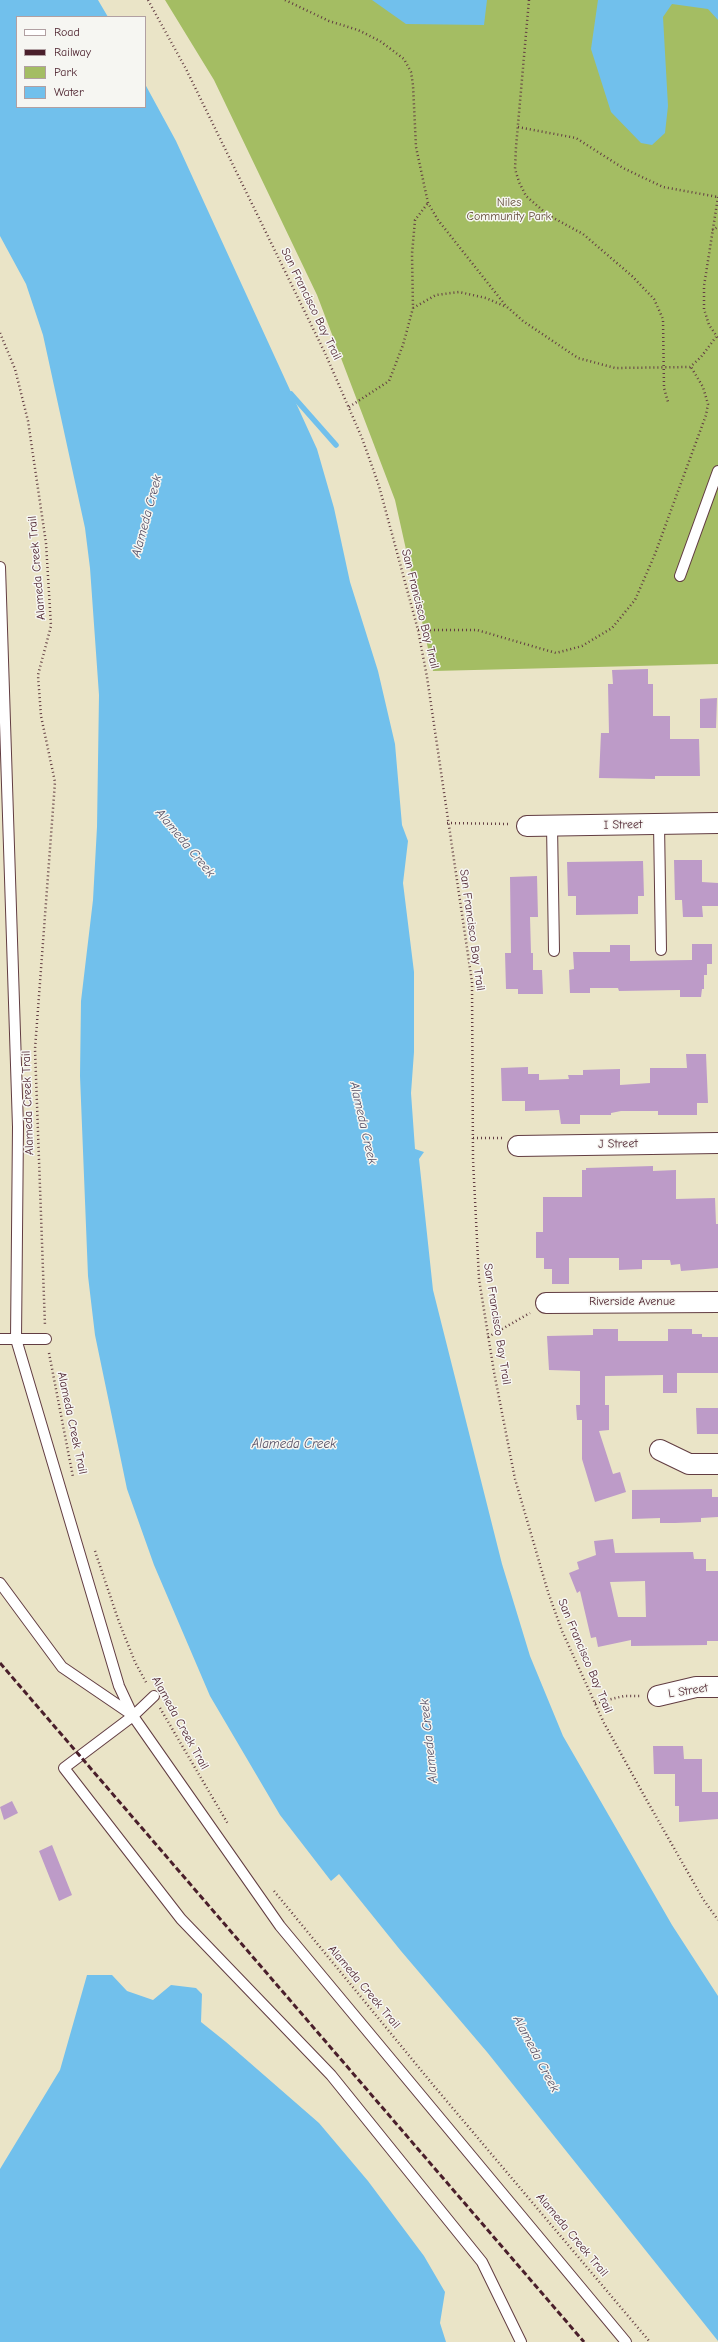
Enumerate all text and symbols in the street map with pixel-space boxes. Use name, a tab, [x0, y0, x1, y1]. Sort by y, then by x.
legend	[16, 16, 146, 108]
text: Road	[54, 25, 80, 39]
text: Railway	[54, 45, 91, 59]
text: Park	[54, 65, 77, 79]
text: Water	[54, 85, 84, 99]
park label: Niles Community Park	[467, 196, 551, 224]
street label: San Francisco Bay Trail	[278, 246, 344, 362]
water label: Alameda Creek	[129, 473, 165, 559]
street label: Alameda Creek Trail	[25, 515, 49, 621]
street label: San Francisco Bay Trail	[398, 548, 442, 670]
water label: Alameda Creek	[152, 806, 218, 880]
street label: I Street	[603, 817, 643, 833]
street label: San Francisco Bay Trail	[456, 868, 488, 992]
street label: Alameda Creek Trail	[19, 1051, 37, 1155]
water label: Alameda Creek	[346, 1080, 380, 1166]
street label: J Street	[598, 1136, 638, 1152]
street label: San Francisco Bay Trail	[480, 1262, 514, 1386]
street label: Riverside Avenue	[589, 1295, 675, 1309]
street label: Alameda Creek Trail	[54, 1370, 90, 1476]
water label: Alameda Creek	[252, 1436, 336, 1452]
street label: San Francisco Bay Trail	[554, 1597, 616, 1715]
street label: Alameda Creek Trail	[148, 1674, 212, 1772]
street label: L Street	[667, 1681, 709, 1701]
water label: Alameda Creek	[417, 1698, 441, 1784]
street label: Alameda Creek Trail	[325, 1942, 403, 2032]
water label: Alameda Creek	[509, 2013, 563, 2095]
street label: Alameda Creek Trail	[533, 2190, 611, 2280]

